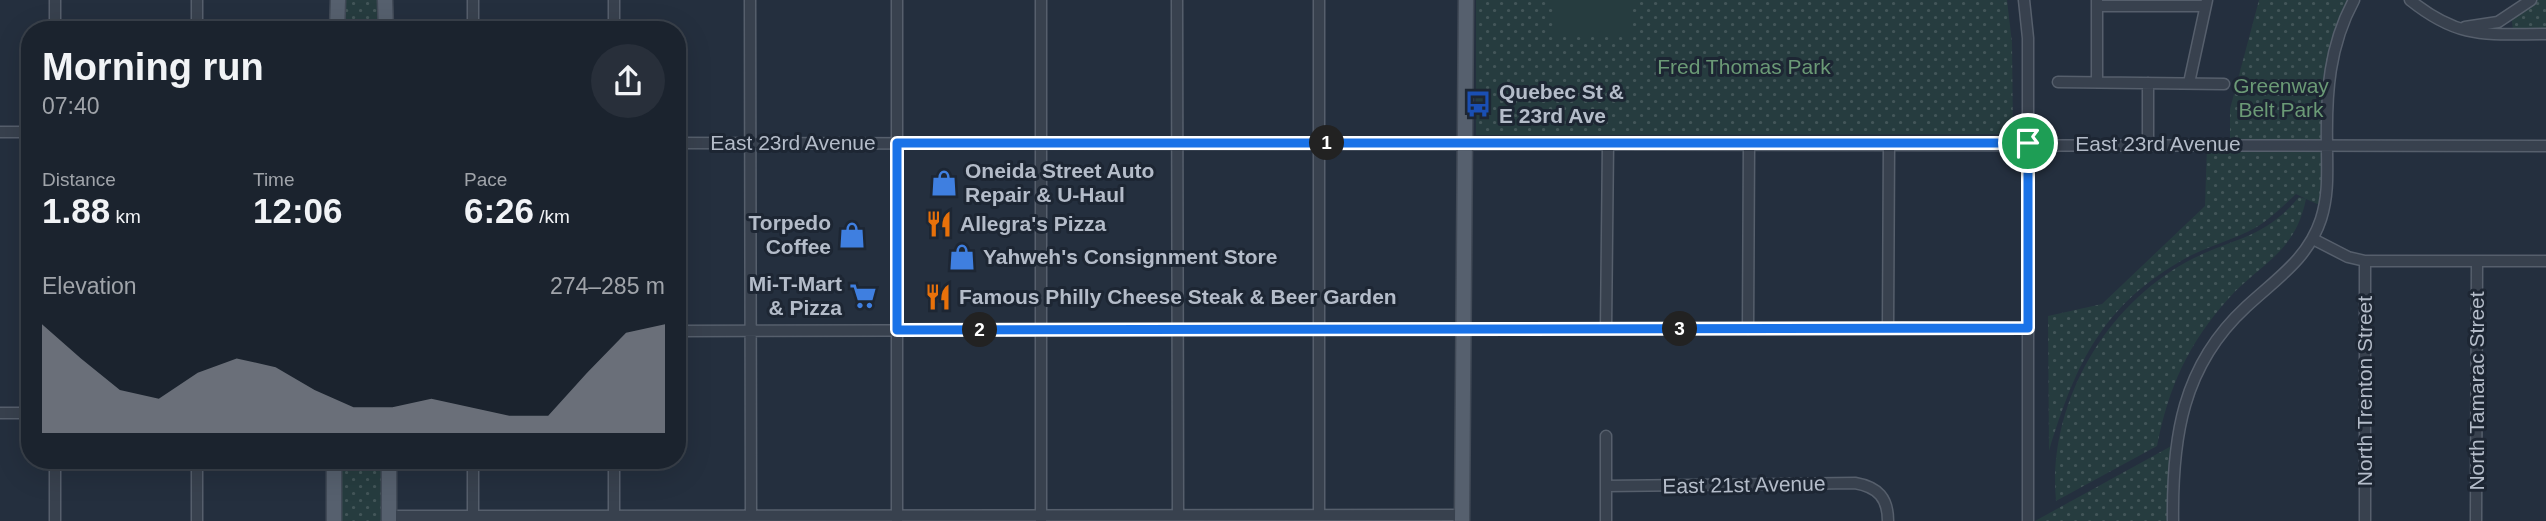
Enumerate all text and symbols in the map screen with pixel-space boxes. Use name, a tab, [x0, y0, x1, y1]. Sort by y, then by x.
button: share	[591, 44, 665, 118]
text: Morning run	[42, 46, 264, 88]
park label: Fred Thomas Park	[1657, 55, 1831, 78]
park label: Greenway Belt Park	[2233, 74, 2329, 121]
place label: Quebec St & E 23rd Ave	[1499, 80, 1624, 127]
bus stop icon: Quebec St & E 23rd Ave	[1463, 89, 1493, 119]
text: 07:40	[42, 93, 100, 119]
pin	[1998, 113, 2058, 173]
icon: arrive	[2009, 124, 2047, 162]
pin: 1	[1310, 125, 1344, 160]
street label: East 23rd Avenue	[710, 131, 876, 154]
text: 1	[1321, 132, 1332, 153]
street label: East 23rd Avenue	[2075, 132, 2241, 155]
place label: Oneida Street Auto Repair & U-Haul	[965, 159, 1154, 206]
shop icon: Oneida Street Auto Repair & U-Haul	[929, 168, 959, 198]
text: Distance	[42, 169, 116, 190]
text: Time	[253, 169, 295, 190]
text: Pace	[464, 169, 507, 190]
text: 1.88	[42, 191, 110, 230]
text: 12:06	[253, 191, 343, 230]
text: 6:26	[464, 191, 534, 230]
text: km	[110, 206, 141, 227]
text: /km	[534, 206, 570, 227]
restaurant icon: Allegra's Pizza	[924, 209, 954, 239]
place label: Torpedo Coffee	[749, 211, 831, 258]
place label: Allegra's Pizza	[960, 212, 1107, 235]
shop icon: Torpedo Coffee	[837, 220, 867, 250]
shop icon: Yahweh's Consignment Store	[947, 242, 977, 272]
place label: Yahweh's Consignment Store	[983, 245, 1277, 268]
place label: Mi-T-Mart & Pizza	[749, 272, 842, 319]
text: Elevation	[42, 273, 137, 299]
text: 274–285 m	[550, 273, 665, 299]
supermarket icon: Mi-T-Mart & Pizza	[848, 281, 878, 311]
restaurant icon: Famous Philly Cheese Steak & Beer Garden	[923, 282, 953, 312]
place label: Famous Philly Cheese Steak & Beer Garden	[959, 285, 1397, 308]
street label: North Tamarac Street	[2465, 291, 2488, 491]
street label: North Trenton Street	[2353, 296, 2376, 486]
pin: 2	[962, 312, 998, 348]
pin: 3	[1662, 312, 1698, 346]
text: 3	[1674, 318, 1685, 339]
text: 2	[974, 319, 985, 340]
street label: East 21st Avenue	[1662, 472, 1826, 497]

